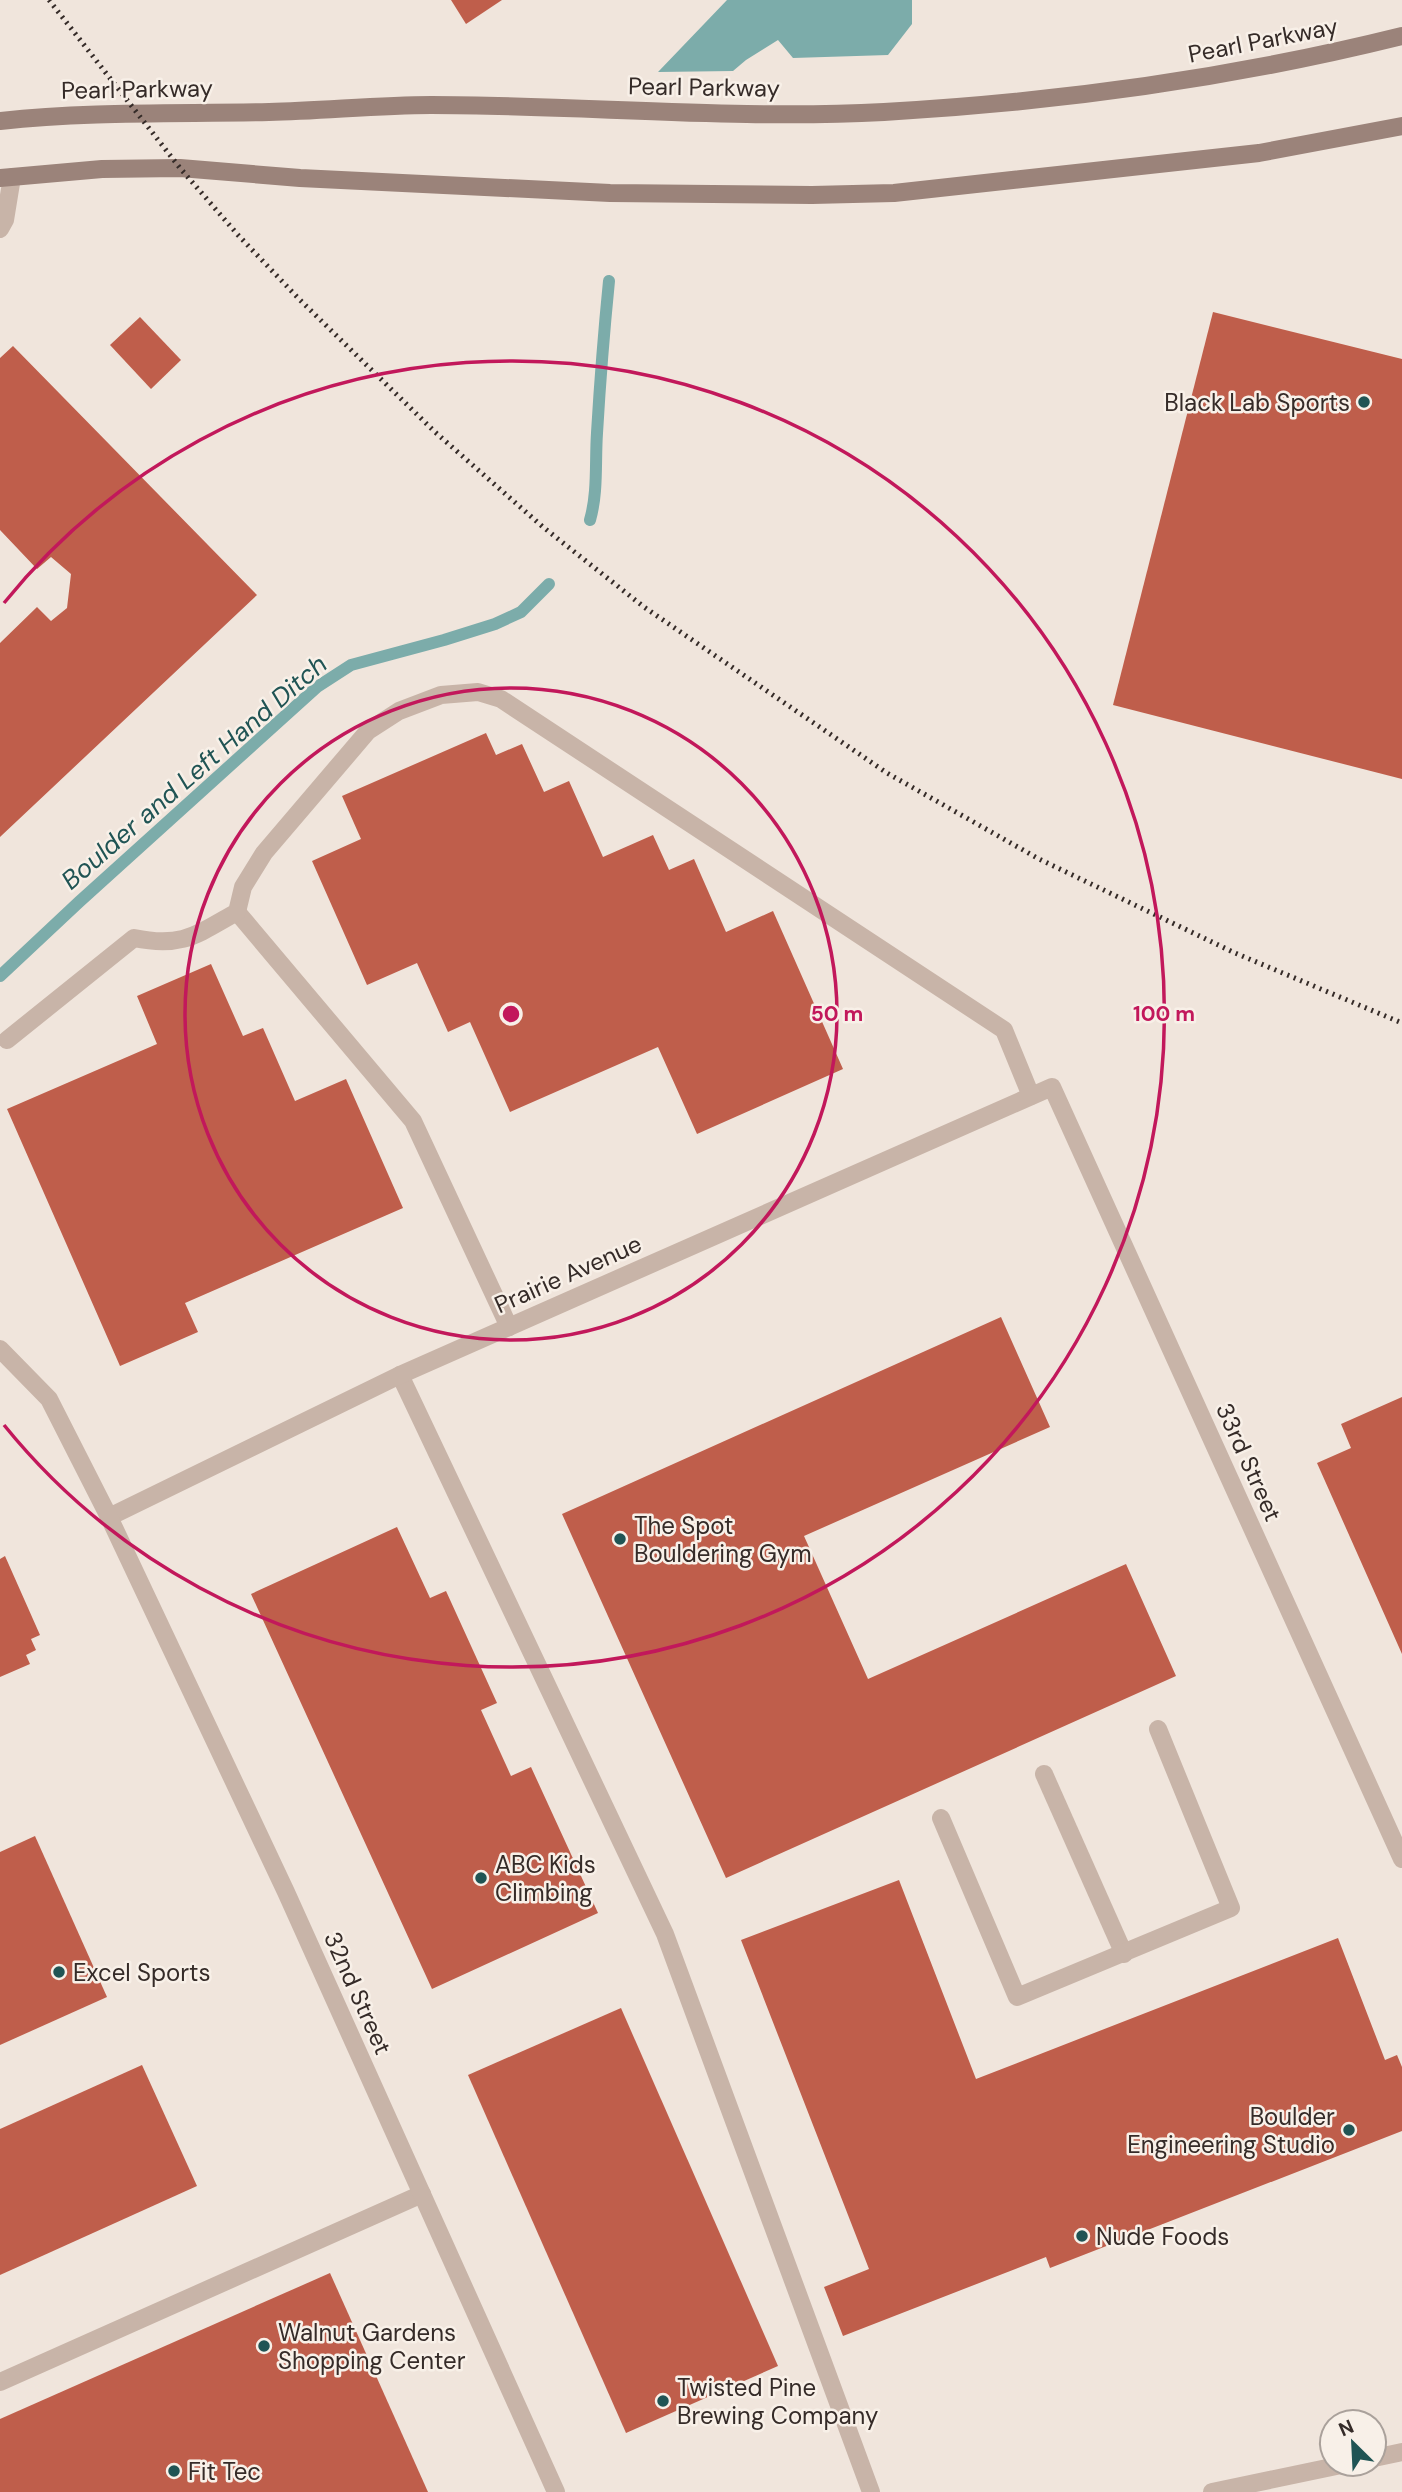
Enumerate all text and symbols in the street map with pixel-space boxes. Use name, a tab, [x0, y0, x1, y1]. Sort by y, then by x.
street label: Pearl Parkway	[1186, 10, 1340, 70]
street label: Pearl Parkway	[628, 70, 780, 104]
street label: Pearl Parkway	[61, 72, 213, 106]
place label: Black Lab Sports	[1164, 387, 1350, 418]
marker: Black Lab Sports	[1356, 394, 1372, 410]
water label: Boulder and Left Hand Ditch	[54, 647, 334, 897]
text: 50 m	[811, 1000, 863, 1028]
text: 100 m	[1133, 1000, 1195, 1028]
centre of rings	[499, 1002, 523, 1026]
street label: Prairie Avenue	[490, 1228, 646, 1320]
street label: 33rd Street	[1209, 1398, 1289, 1526]
place label: The Spot Bouldering Gym	[634, 1510, 812, 1569]
marker: The Spot Bouldering Gym	[612, 1531, 628, 1547]
place label: ABC Kids Climbing	[495, 1849, 596, 1908]
marker: ABC Kids Climbing	[473, 1870, 489, 1886]
street label: 32nd Street	[317, 1927, 399, 2059]
place label: Excel Sports	[73, 1957, 211, 1988]
marker: Excel Sports	[51, 1964, 67, 1980]
place label: Boulder Engineering Studio	[1127, 2101, 1335, 2160]
marker: Boulder Engineering Studio	[1341, 2122, 1357, 2138]
place label: Nude Foods	[1096, 2221, 1229, 2252]
marker: Nude Foods	[1074, 2228, 1090, 2244]
place label: Walnut Gardens Shopping Center	[278, 2317, 466, 2376]
marker: Walnut Gardens Shopping Center	[256, 2338, 272, 2354]
place label: Twisted Pine Brewing Company	[677, 2372, 878, 2431]
marker: Twisted Pine Brewing Company	[655, 2393, 671, 2409]
north arrow	[1318, 2408, 1388, 2478]
text: N	[1335, 2414, 1358, 2442]
place label: Fit Tec	[188, 2456, 261, 2487]
marker: Fit Tec	[166, 2463, 182, 2479]

